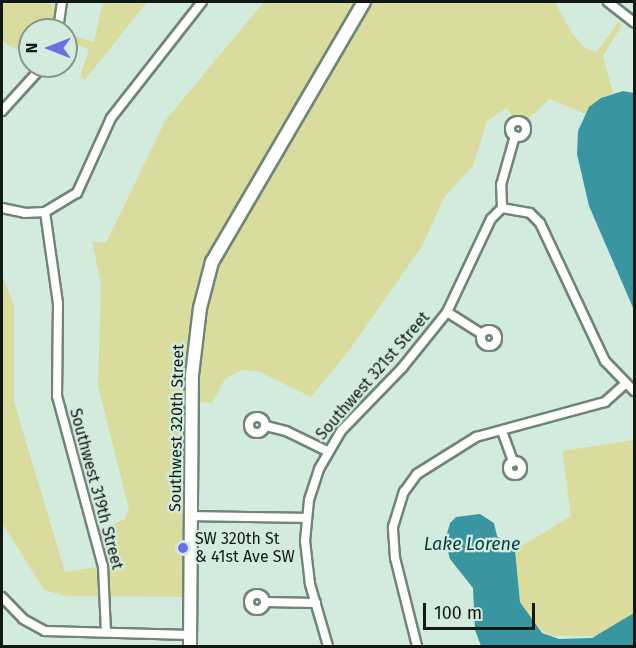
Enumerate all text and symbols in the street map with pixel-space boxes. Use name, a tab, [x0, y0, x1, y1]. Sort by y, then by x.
north arrow	[18, 18, 78, 78]
text: N	[22, 43, 41, 53]
street label: Southwest 321st Street	[312, 308, 434, 444]
street label: Southwest 320th Street	[166, 344, 188, 512]
street label: Southwest 319th Street	[65, 406, 127, 572]
place label: SW 320th St & 41st Ave SW	[195, 529, 295, 567]
water label: Lake Lorene	[424, 533, 520, 555]
marker: SW 320th St & 41st Ave SW	[176, 541, 190, 555]
scale bar	[426, 591, 538, 629]
text: 100 m	[434, 602, 482, 624]

